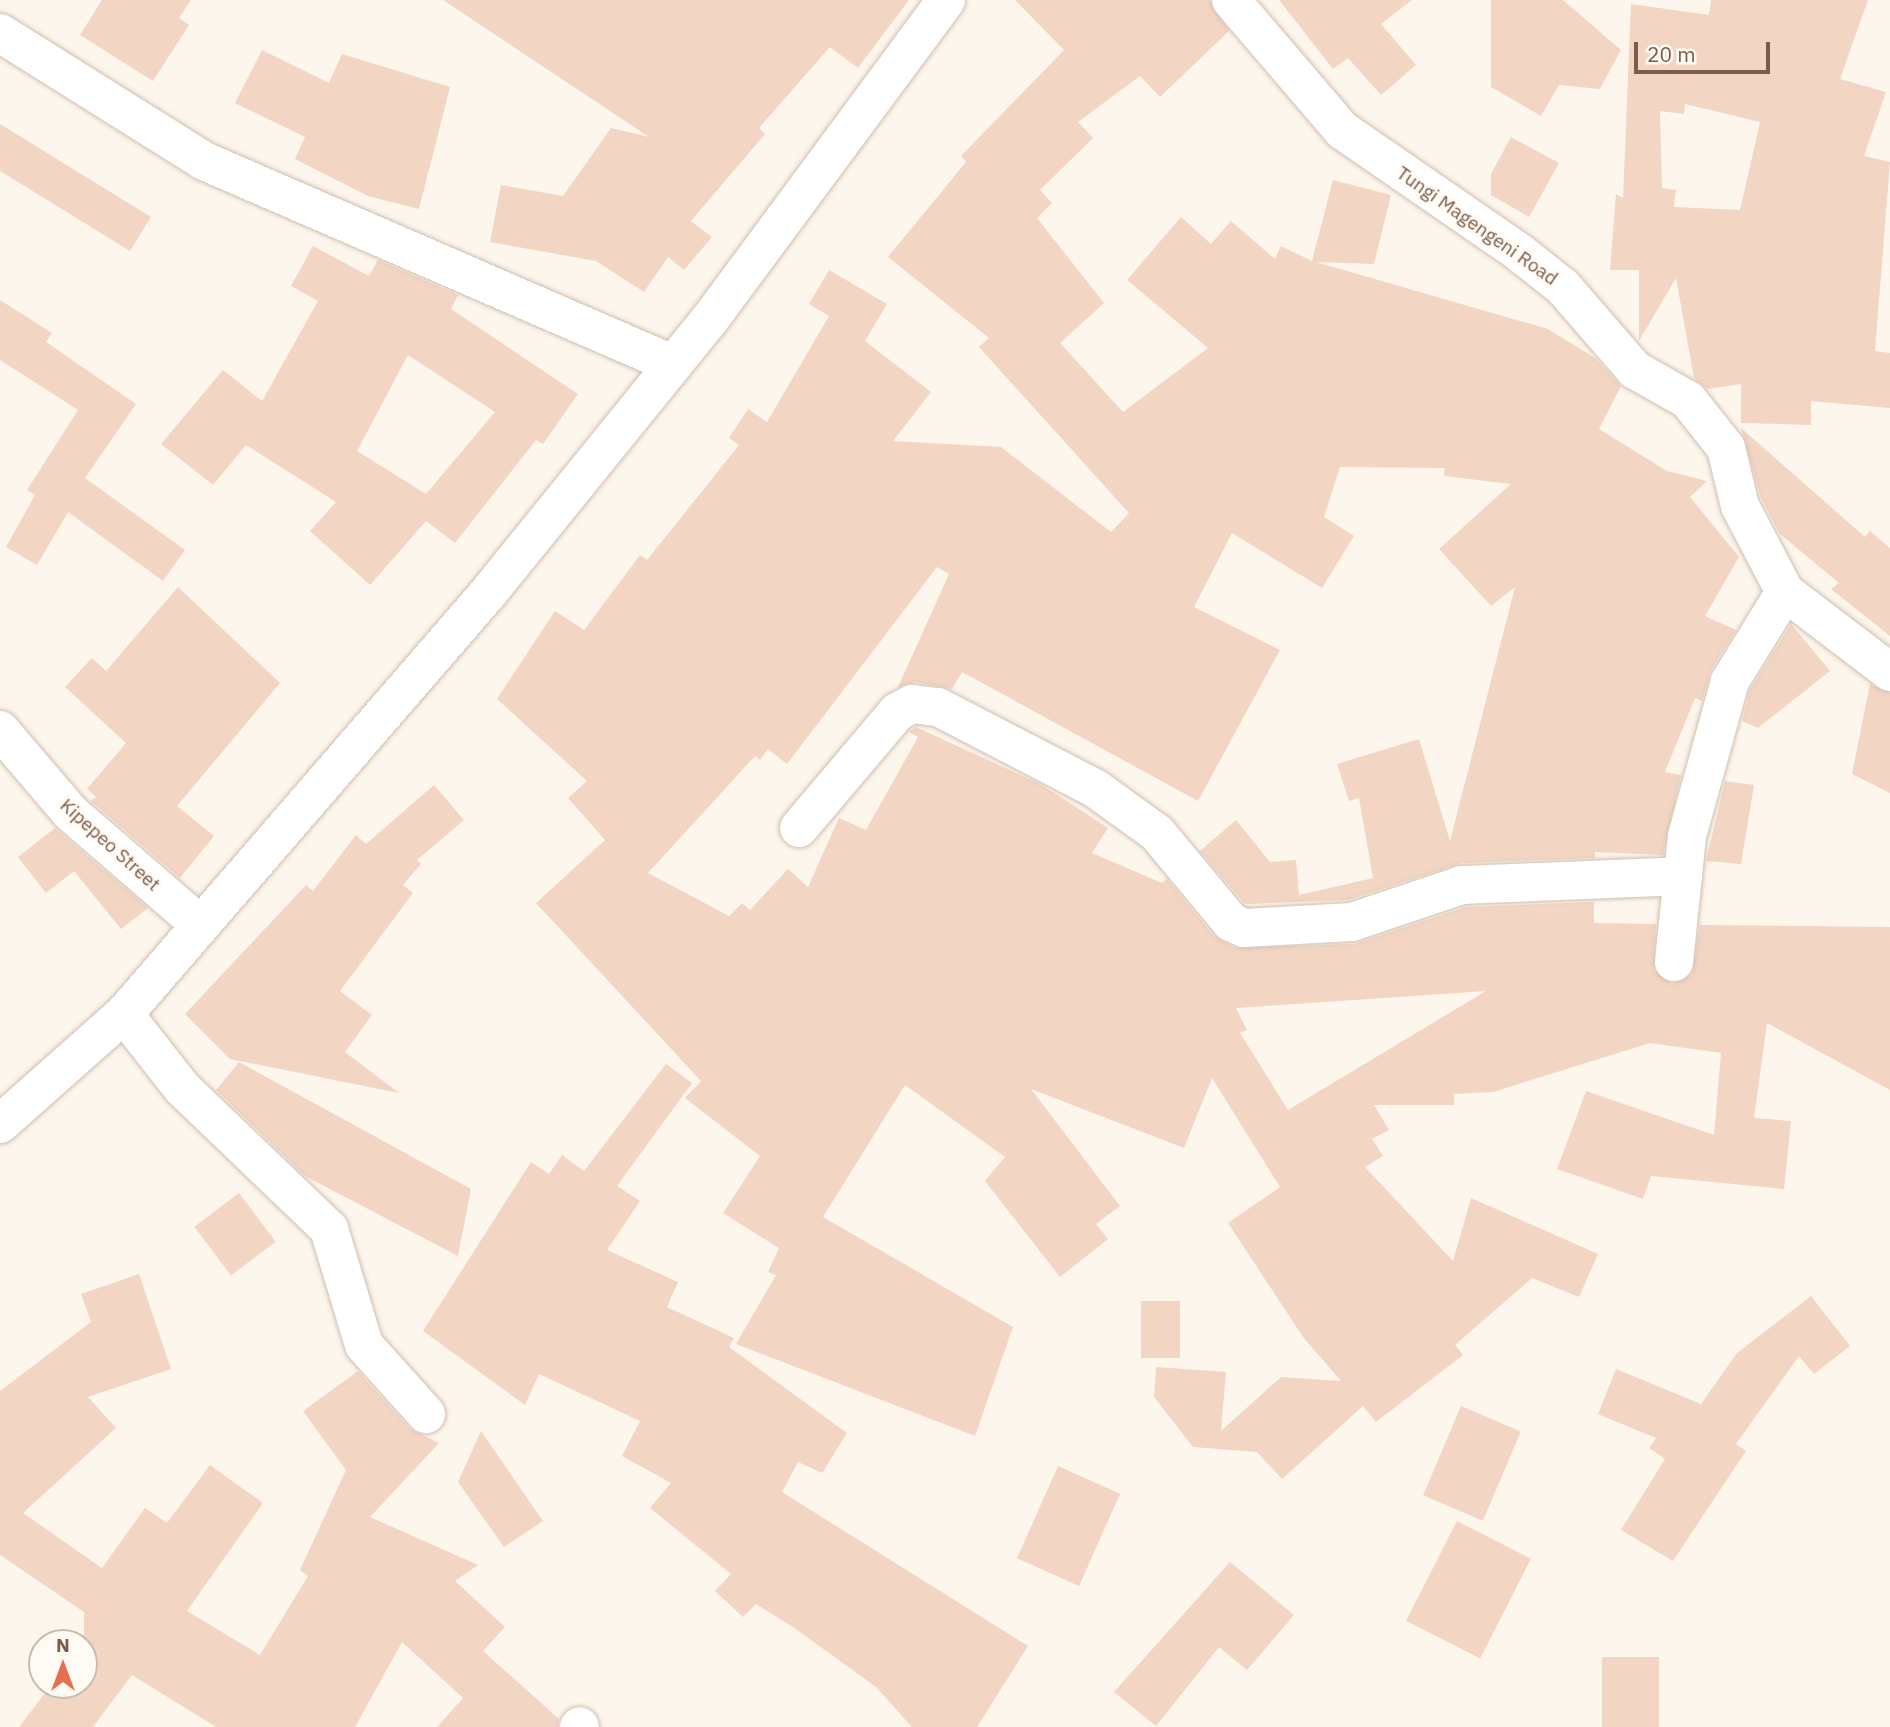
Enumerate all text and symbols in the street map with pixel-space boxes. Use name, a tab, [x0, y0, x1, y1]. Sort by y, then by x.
scale bar	[1638, 28, 1774, 72]
text: 20 m	[1647, 40, 1696, 68]
street label: Tungi Magengeni Road	[1392, 162, 1562, 290]
street label: Kipepeo Street	[55, 794, 165, 896]
north arrow	[28, 1629, 98, 1699]
text: N	[56, 1633, 70, 1657]

